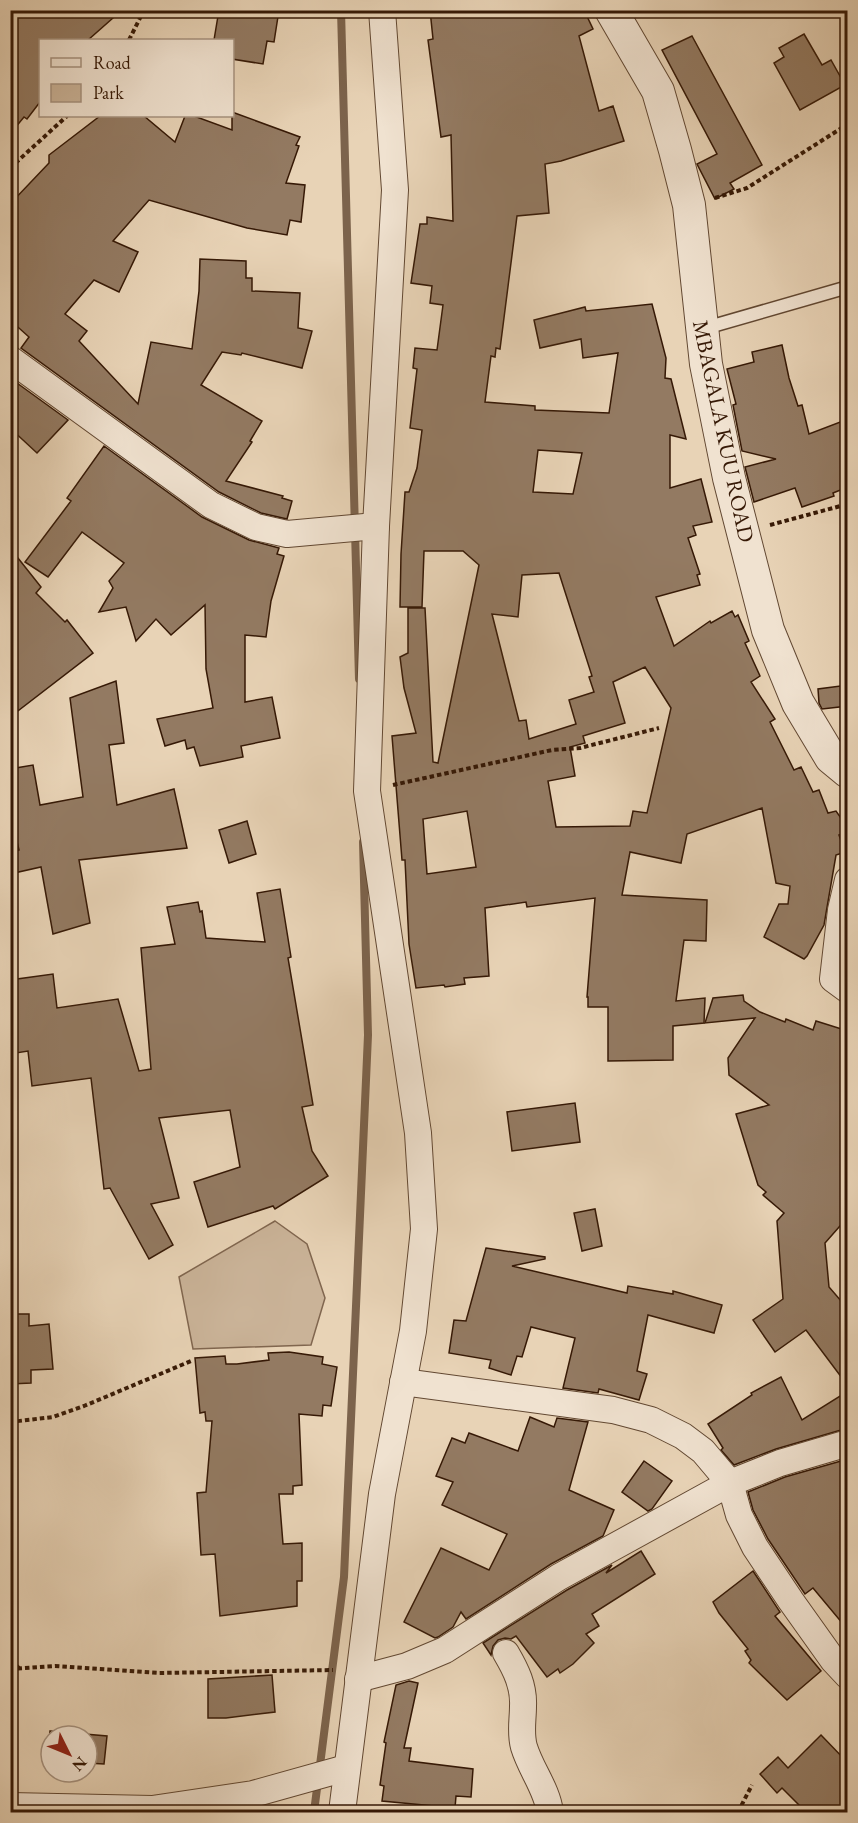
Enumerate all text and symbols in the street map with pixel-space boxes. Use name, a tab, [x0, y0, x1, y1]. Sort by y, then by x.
legend	[39, 39, 234, 117]
text: Road	[93, 51, 132, 74]
text: Park	[93, 81, 124, 104]
street label: MBAGALA KUU ROAD	[686, 317, 761, 545]
north arrow	[39, 1724, 99, 1784]
text: N	[67, 1752, 92, 1776]

